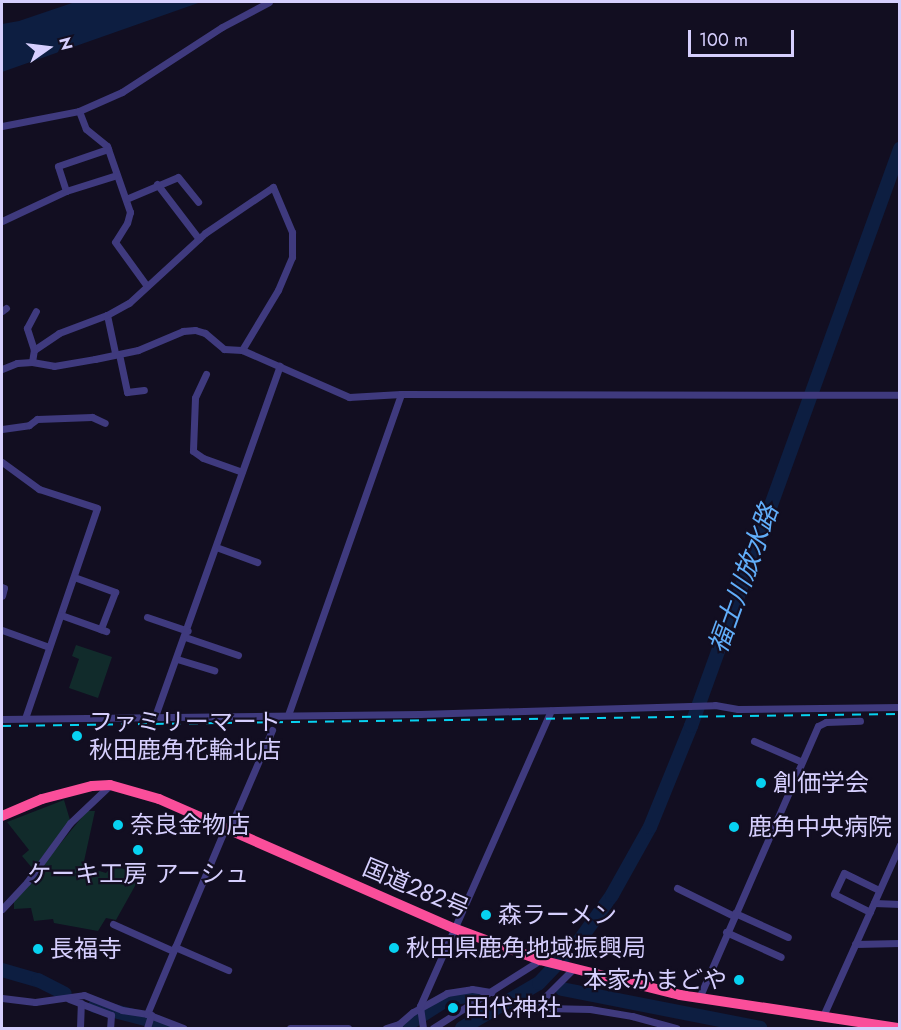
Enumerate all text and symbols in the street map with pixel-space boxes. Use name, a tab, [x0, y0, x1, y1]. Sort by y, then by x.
north arrow	[18, 18, 78, 78]
scale bar	[691, 18, 798, 56]
text: 100 m	[699, 27, 748, 53]
text: N	[53, 35, 79, 52]
water label: 福士川放水路	[703, 500, 785, 658]
place label: ファミリーマート 秋田鹿角花輪北店	[89, 708, 281, 764]
marker: ファミリーマート 秋田鹿角花輪北店	[70, 729, 84, 743]
place label: 創価学会	[773, 769, 869, 797]
marker: 創価学会	[754, 776, 768, 790]
place label: 奈良金物店	[130, 811, 250, 839]
place label: 鹿角中央病院	[748, 813, 892, 841]
marker: 奈良金物店	[111, 818, 125, 832]
marker: 鹿角中央病院	[725, 818, 743, 836]
marker: ケーキ工房 アーシュ	[131, 843, 145, 857]
street label: 国道282号	[359, 853, 473, 923]
place label: ケーキ工房 アーシュ	[27, 860, 249, 888]
place label: 森ラーメン	[498, 901, 618, 929]
marker: 森ラーメン	[479, 908, 493, 922]
place label: 秋田県鹿角地域振興局	[406, 934, 646, 962]
place label: 長福寺	[50, 935, 122, 963]
marker: 秋田県鹿角地域振興局	[387, 941, 401, 955]
marker: 長福寺	[31, 942, 45, 956]
place label: 本家かまどや	[583, 966, 727, 994]
marker: 本家かまどや	[732, 973, 746, 987]
place label: 田代神社	[465, 994, 561, 1022]
marker: 田代神社	[446, 1001, 460, 1015]

